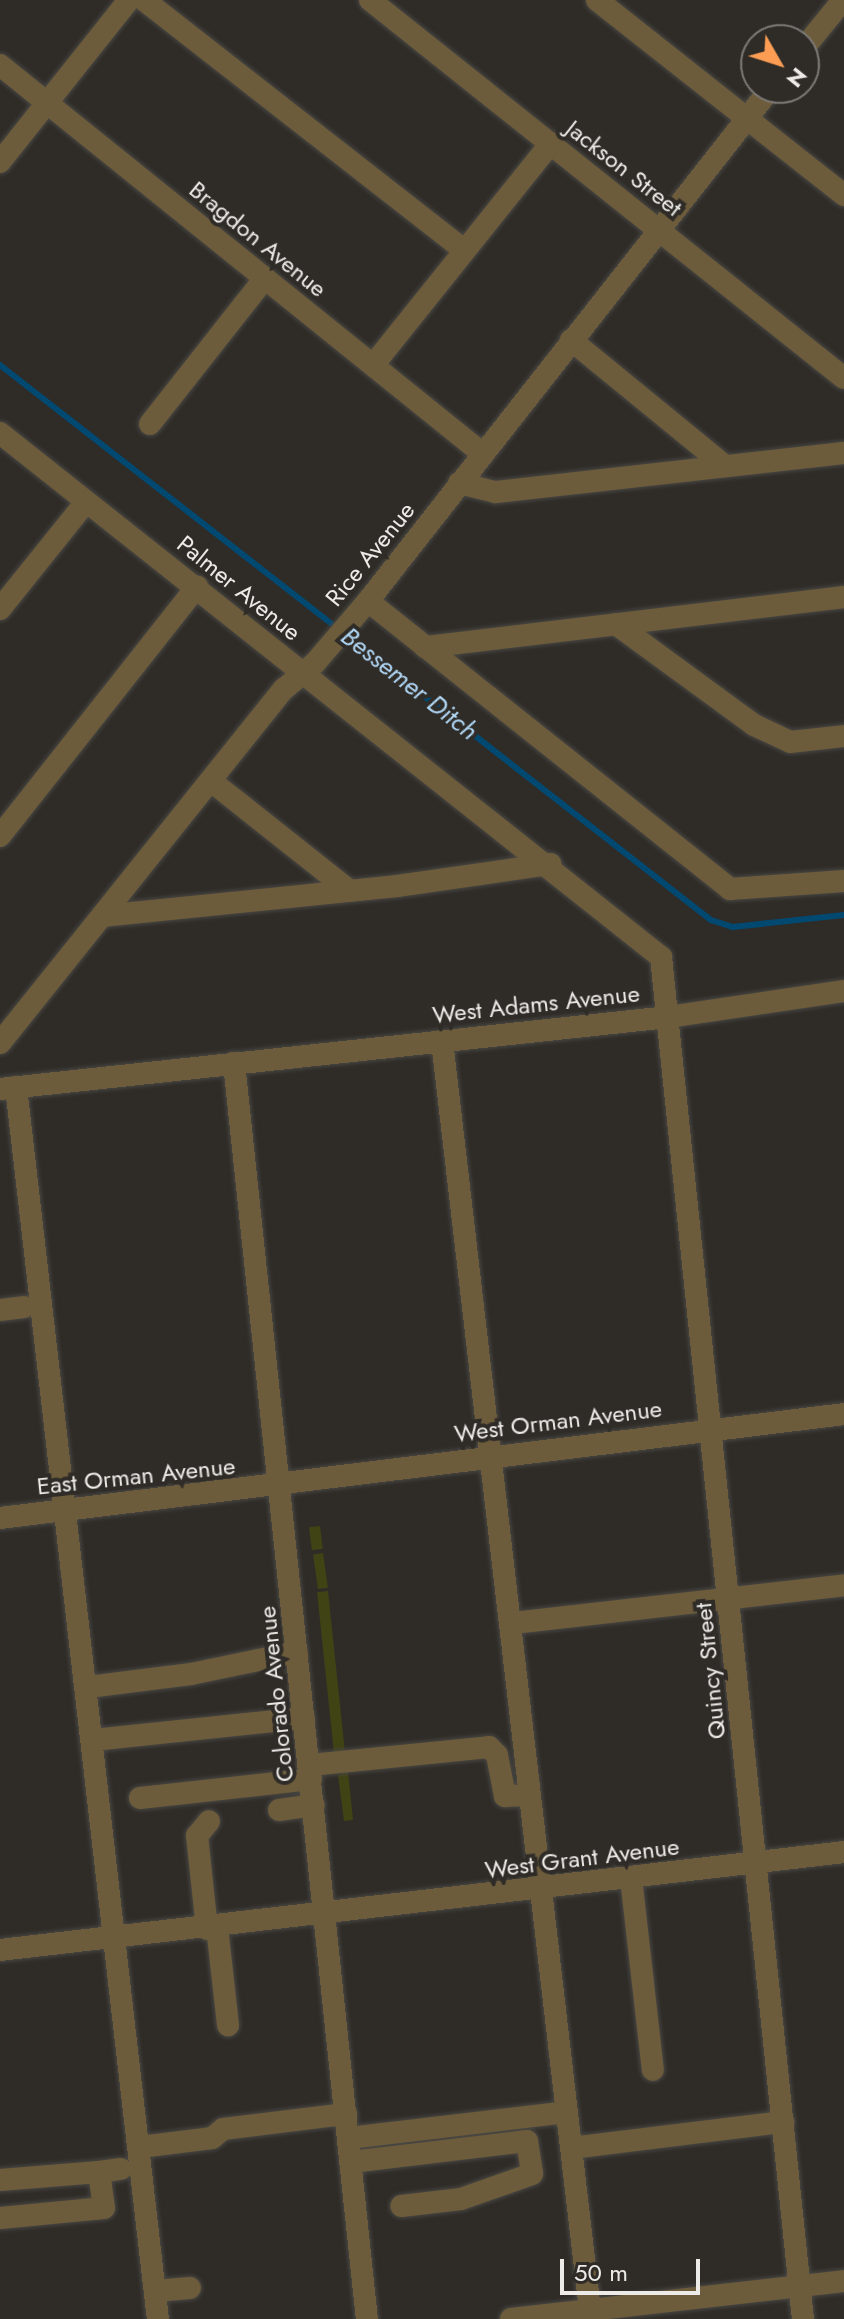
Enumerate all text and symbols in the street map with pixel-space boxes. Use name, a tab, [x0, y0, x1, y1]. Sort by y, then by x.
north arrow	[740, 24, 820, 104]
text: N	[779, 61, 815, 95]
street label: Jackson Street	[560, 114, 688, 222]
street label: Bragdon Avenue	[184, 175, 332, 303]
street label: Rice Avenue	[319, 496, 421, 612]
street label: Palmer Avenue	[171, 529, 307, 647]
water label: Bessemer Ditch	[335, 621, 483, 747]
street label: West Adams Avenue	[431, 979, 641, 1029]
street label: West Orman Avenue	[453, 1394, 663, 1448]
street label: East Orman Avenue	[35, 1451, 237, 1501]
street label: Quincy Street	[689, 1601, 731, 1741]
street label: Colorado Avenue	[252, 1605, 300, 1783]
street label: West Grant Avenue	[483, 1832, 681, 1884]
scale bar	[564, 2243, 704, 2293]
text: 50 m	[574, 2255, 628, 2290]

